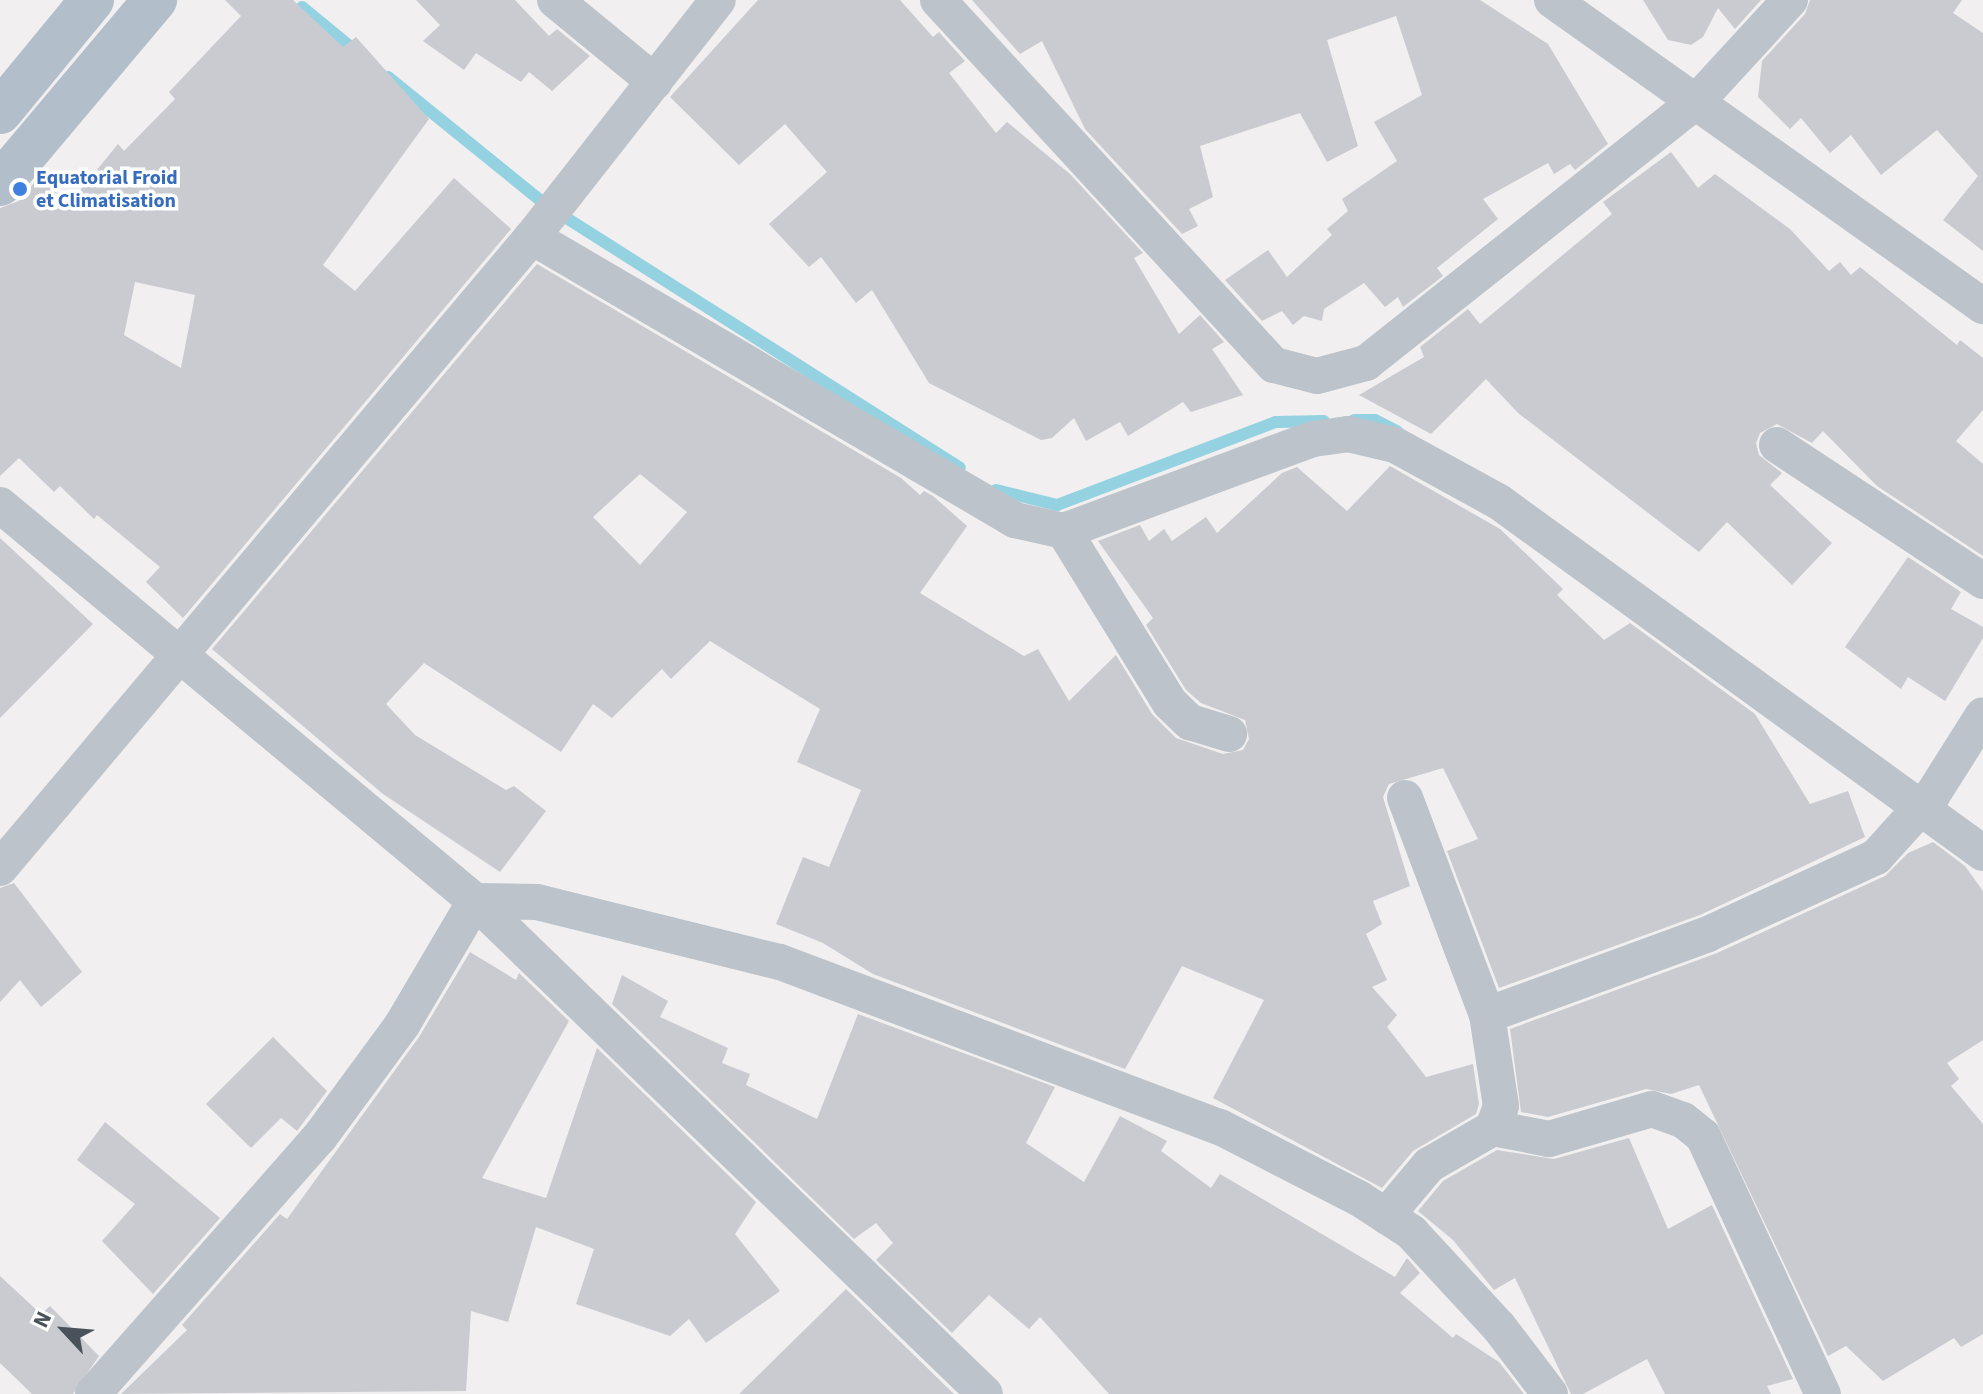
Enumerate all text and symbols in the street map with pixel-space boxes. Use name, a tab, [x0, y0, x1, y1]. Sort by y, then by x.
place label: Equatorial Froid et Climatisation	[36, 166, 178, 213]
marker: Equatorial Froid et Climatisation	[11, 180, 29, 198]
north arrow	[24, 1290, 104, 1370]
text: N	[25, 1306, 60, 1333]

